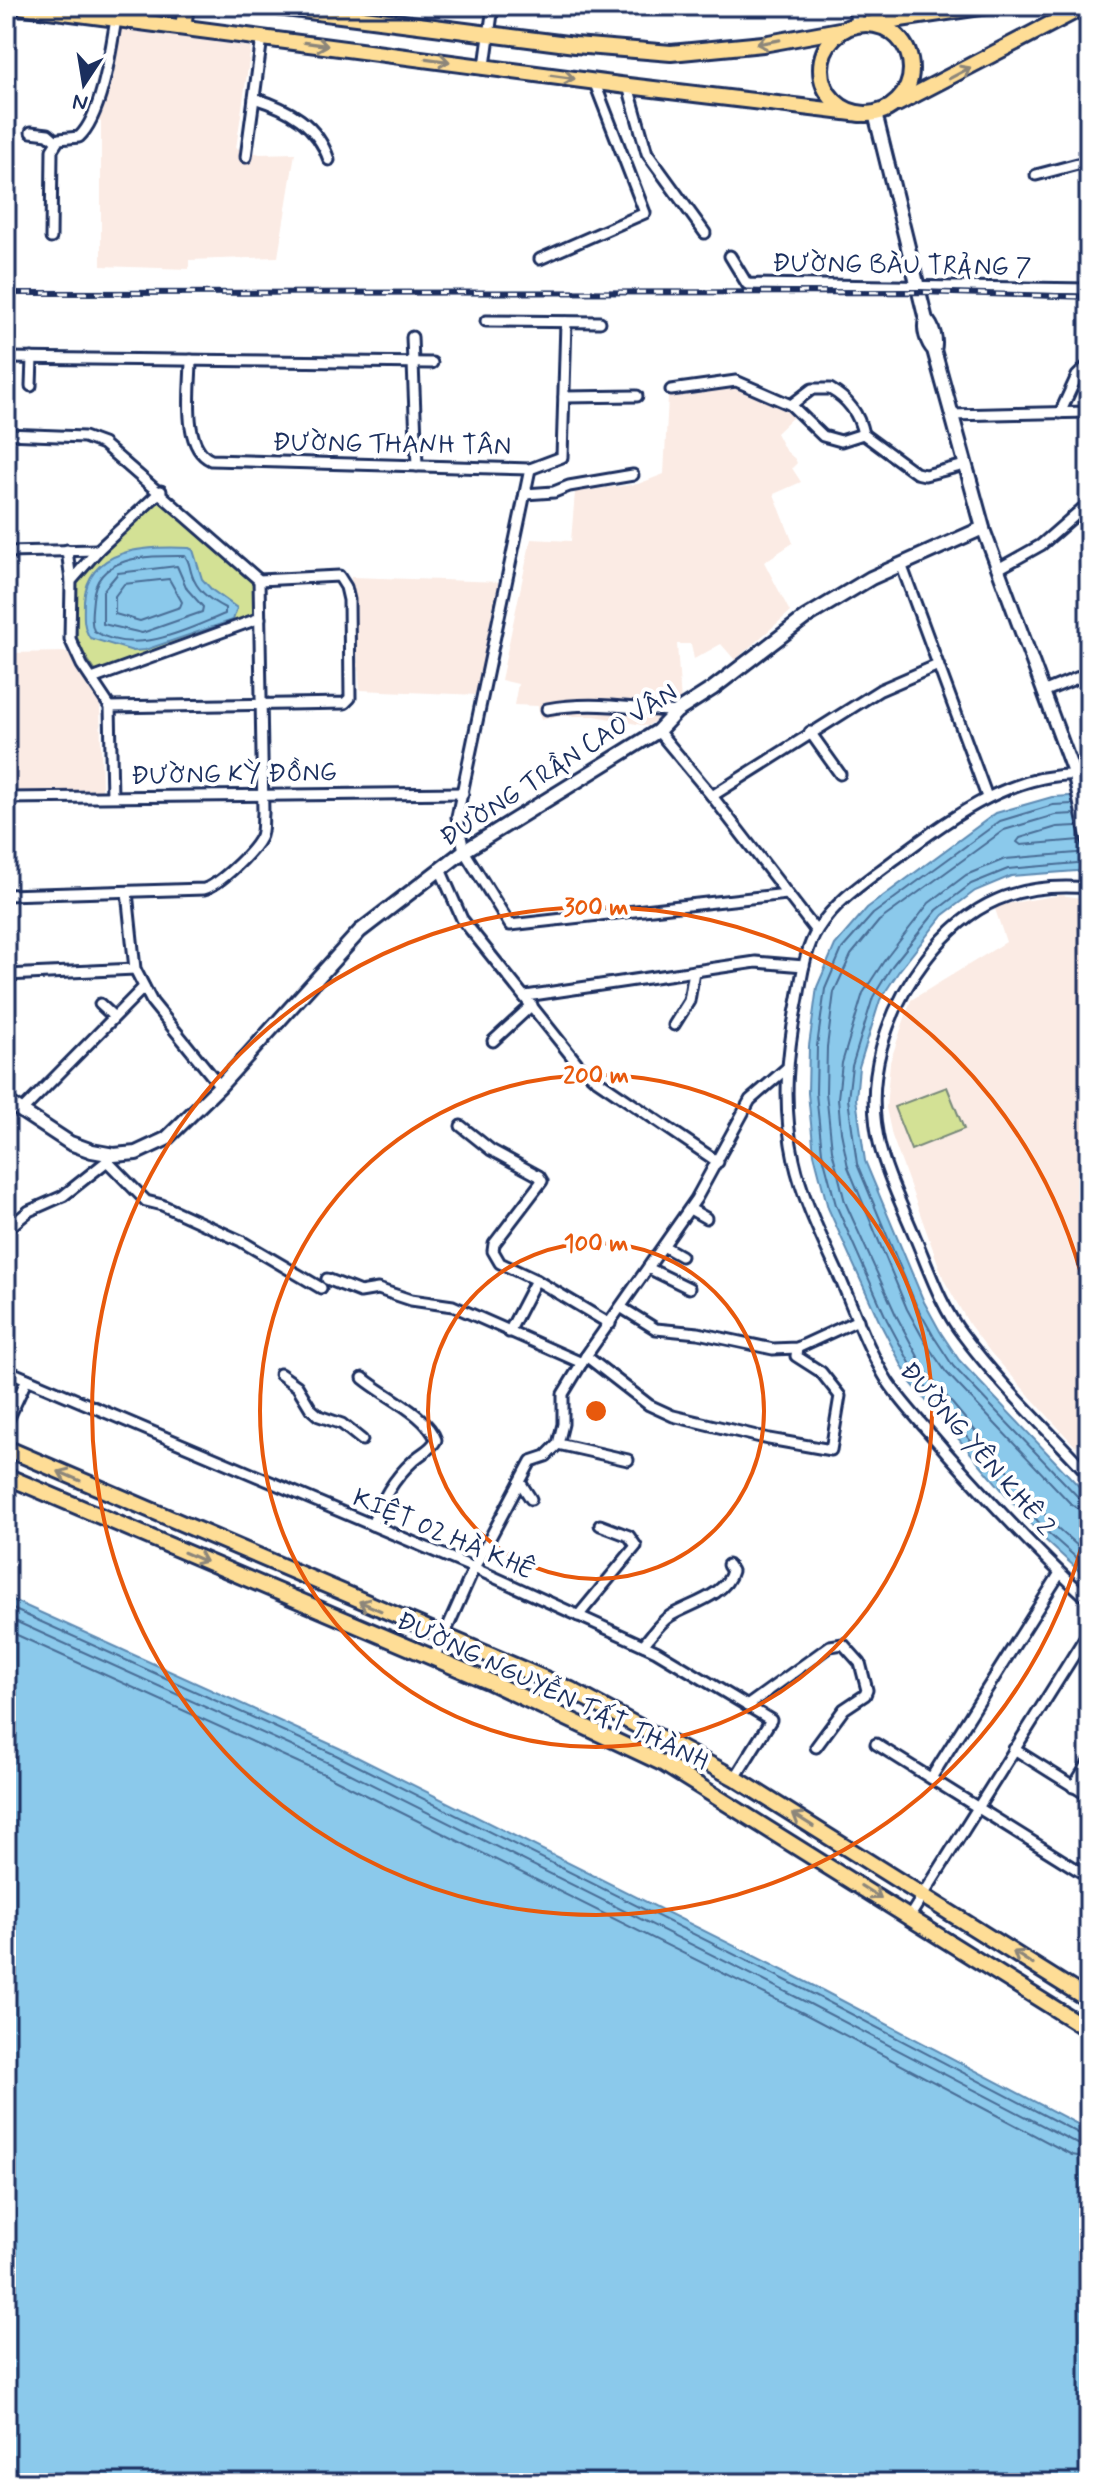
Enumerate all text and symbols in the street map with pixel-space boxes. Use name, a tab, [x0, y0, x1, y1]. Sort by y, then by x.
one-way arrow	[756, 36, 781, 51]
one-way arrow	[303, 37, 328, 52]
north arrow	[44, 44, 124, 124]
one-way arrow	[425, 53, 450, 68]
one-way arrow	[947, 65, 971, 80]
one-way arrow	[550, 70, 575, 85]
text: N	[70, 86, 90, 117]
street label: ĐƯỜNG BÀU TRẢNG 7	[772, 247, 1032, 285]
street label: ĐƯỜNG THANH TÂN	[272, 426, 511, 464]
street label: ĐƯỜNG TRẦN CAO VÂN	[434, 676, 684, 855]
street label: ĐƯỜNG KỲ ĐỒNG	[131, 756, 337, 794]
text: 300 m	[564, 893, 628, 924]
text: 200 m	[563, 1061, 629, 1092]
text: 100 m	[564, 1229, 628, 1260]
street label: ĐƯỜNG YÊN KHÊ 2	[892, 1355, 1062, 1544]
centre of rings	[582, 1397, 610, 1425]
one-way arrow	[58, 1467, 82, 1482]
street label: KIỆT 02 HÀ KHÊ	[347, 1480, 539, 1588]
one-way arrow	[182, 1550, 207, 1565]
one-way arrow	[358, 1597, 383, 1612]
street label: ĐƯỜNG NGUYỄN TẤT THÀNH	[391, 1603, 714, 1779]
one-way arrow	[792, 1812, 815, 1828]
one-way arrow	[859, 1884, 882, 1900]
one-way arrow	[1012, 1950, 1035, 1966]

